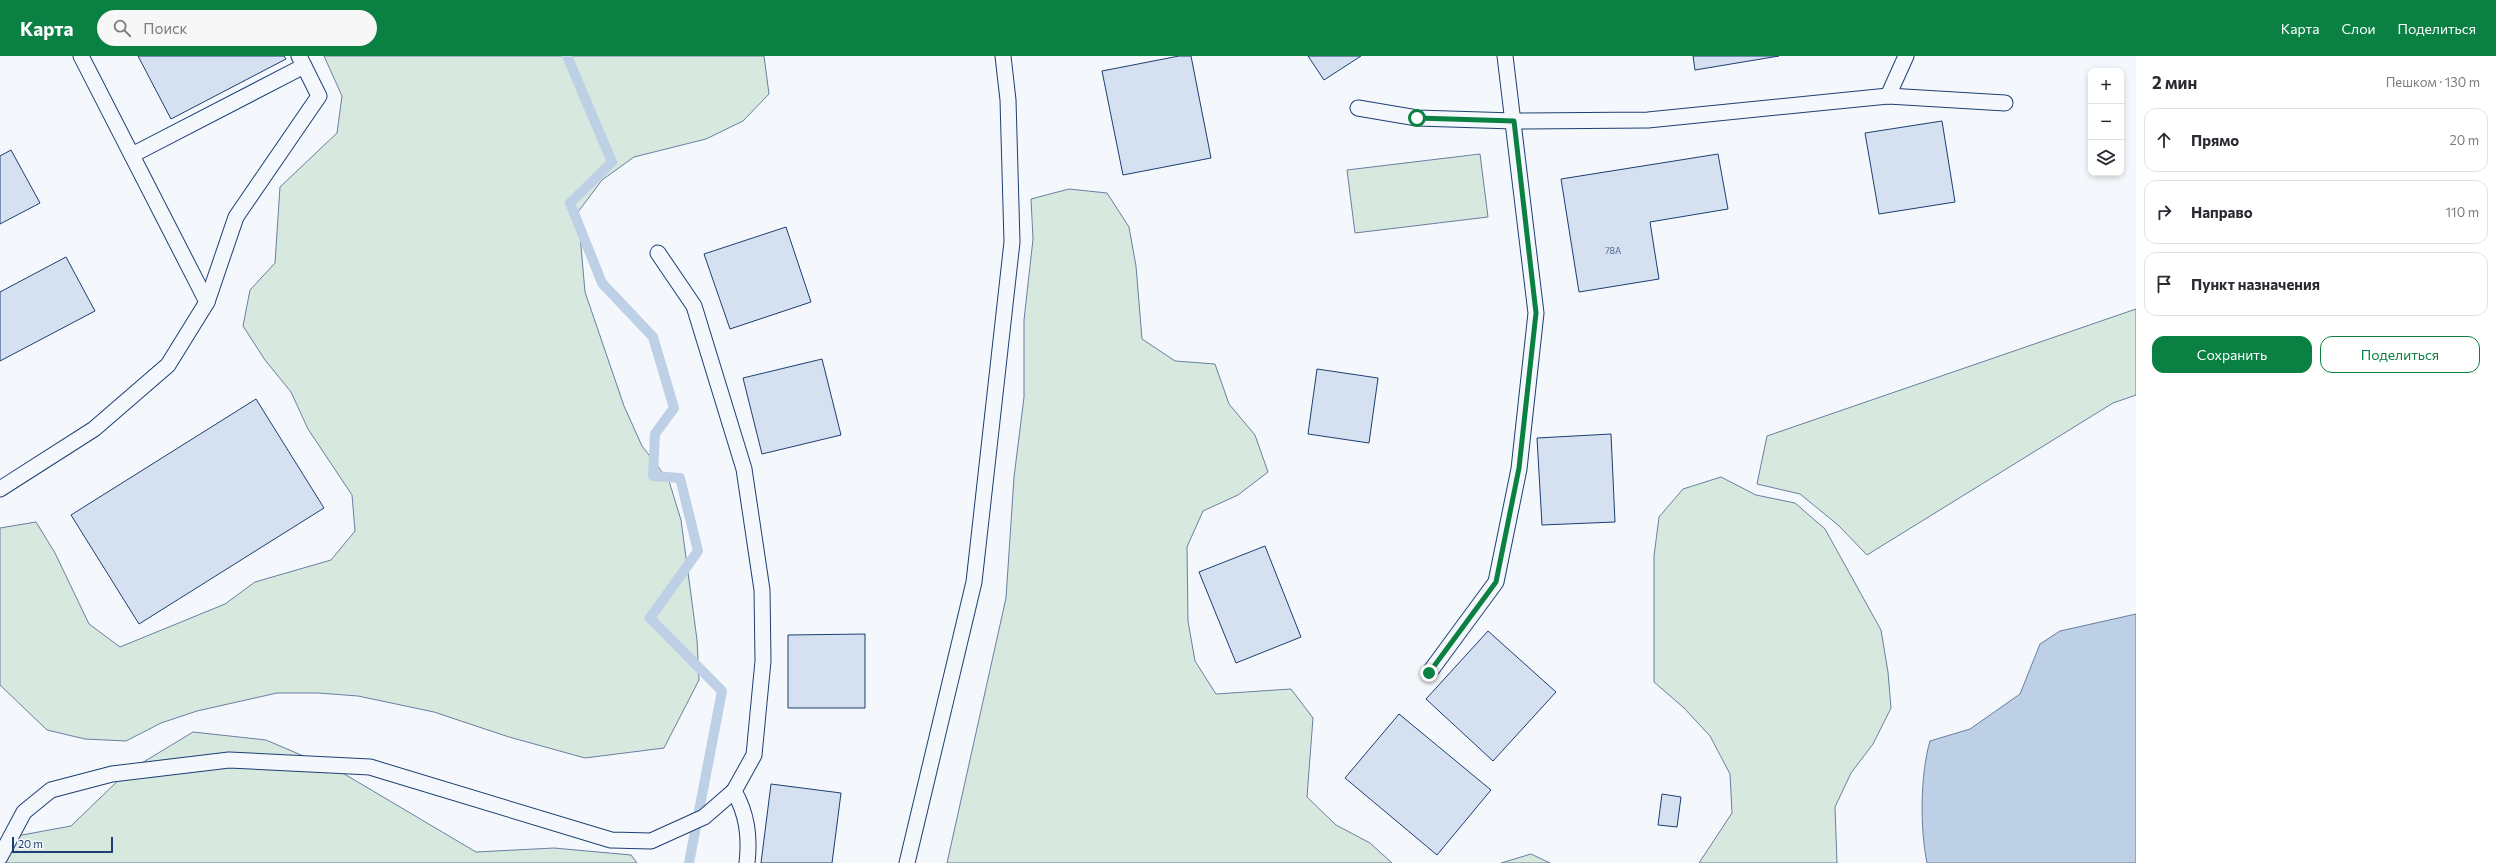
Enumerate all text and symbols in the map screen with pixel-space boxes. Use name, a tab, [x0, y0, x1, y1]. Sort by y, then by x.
search box	[97, 10, 377, 46]
text: Карта	[20, 17, 73, 40]
icon: search	[111, 17, 133, 39]
text: Поиск	[143, 19, 188, 37]
text: Карта	[2281, 20, 2319, 37]
text: Слои	[2341, 20, 2376, 37]
text: Поделиться	[2398, 20, 2476, 37]
map controls	[2088, 68, 2124, 176]
button: +	[2088, 68, 2124, 104]
text: 2 мин	[2152, 72, 2197, 93]
text: Пешком · 130 m	[2386, 74, 2480, 90]
button: −	[2088, 104, 2124, 140]
route start	[1408, 109, 1426, 127]
icon: ahead	[2153, 129, 2175, 151]
text: Прямо	[2191, 131, 2239, 149]
text: 20 m	[2450, 132, 2479, 148]
button: layers	[2088, 140, 2124, 176]
icon: right	[2153, 201, 2175, 223]
text: Направо	[2191, 203, 2253, 221]
text: 110 m	[2446, 204, 2479, 220]
house number: 78А	[1605, 245, 1621, 256]
icon: arrive	[2153, 273, 2175, 295]
text: Пункт назначения	[2191, 275, 2320, 293]
button: Сохранить	[2152, 336, 2312, 373]
button: Поделиться	[2320, 336, 2480, 373]
route end	[1420, 664, 1438, 682]
scale bar	[12, 835, 113, 854]
text: 20 m	[18, 837, 43, 850]

